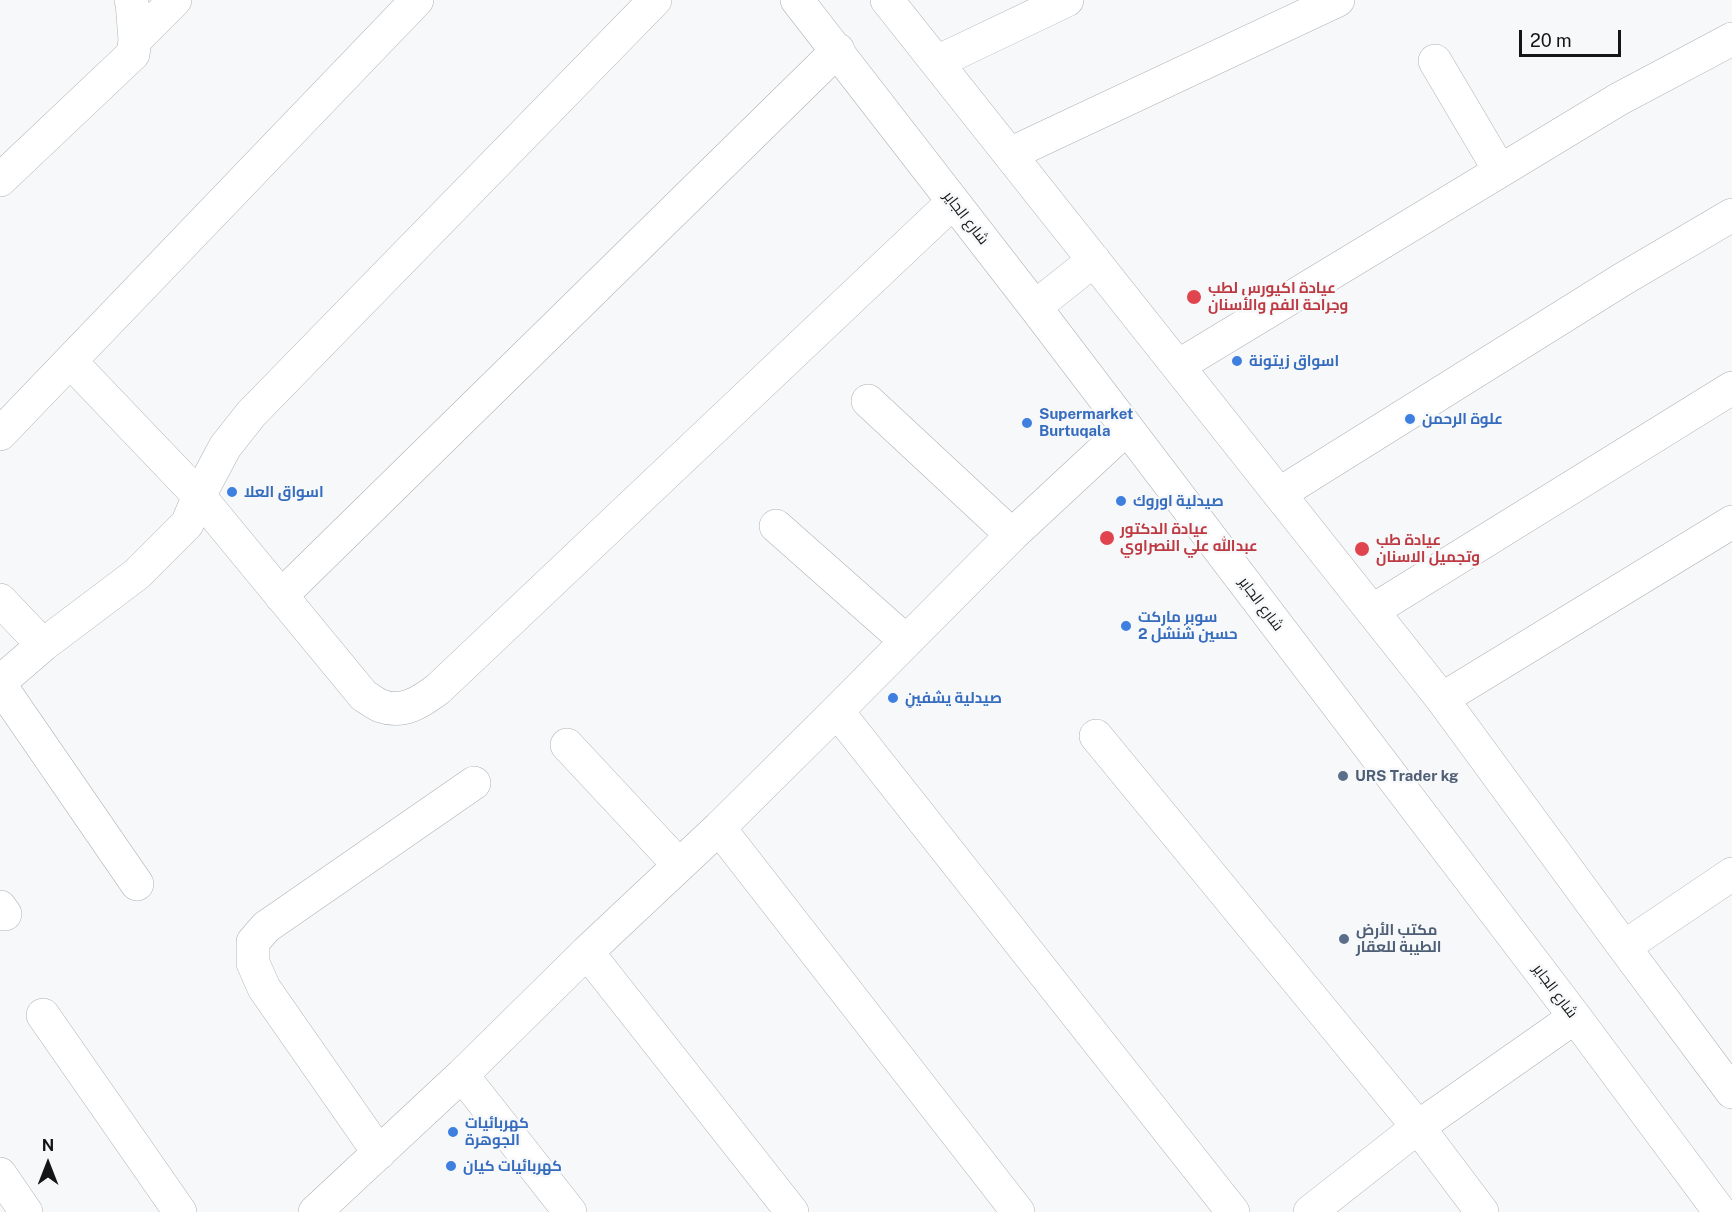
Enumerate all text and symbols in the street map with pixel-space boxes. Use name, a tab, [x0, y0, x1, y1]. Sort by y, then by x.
scale bar	[1522, 18, 1624, 56]
text: 20 m	[1530, 30, 1572, 51]
street label: شارع الجاير	[940, 188, 992, 248]
place label: عيادة اكيورس لطب وجراحة الفم والأسنان	[1208, 279, 1348, 314]
marker: عيادة اكيورس لطب وجراحة الفم والأسنان	[1185, 288, 1203, 306]
place label: اسواق زيتونة	[1249, 352, 1339, 370]
marker: اسواق زيتونة	[1230, 354, 1244, 368]
place label: Supermarket Burtuqala	[1039, 405, 1133, 440]
place label: علوة الرحمن	[1422, 410, 1503, 428]
marker: علوة الرحمن	[1403, 412, 1417, 426]
marker: Supermarket Burtuqala	[1020, 416, 1034, 430]
place label: اسواق العلا	[244, 483, 324, 501]
marker: اسواق العلا	[225, 485, 239, 499]
place label: صيدلية اوروك	[1133, 492, 1224, 510]
marker: صيدلية اوروك	[1114, 494, 1128, 508]
place label: عيادة الدكتور عبدالله علي النصراوي	[1120, 520, 1258, 555]
marker: عيادة الدكتور عبدالله علي النصراوي	[1098, 529, 1116, 547]
place label: عيادة طب وتجميل الاسنان	[1376, 531, 1480, 566]
marker: عيادة طب وتجميل الاسنان	[1353, 540, 1371, 558]
street label: شارع الجاير	[1235, 573, 1287, 635]
place label: سوبر ماركت حسين شنشل 2	[1138, 608, 1238, 643]
marker: سوبر ماركت حسين شنشل 2	[1119, 619, 1133, 633]
place label: صيدلية يشفينِ	[905, 689, 1002, 707]
marker: صيدلية يشفينِ	[886, 691, 900, 705]
place label: URS Trader kg	[1355, 767, 1459, 785]
marker: URS Trader kg	[1336, 769, 1350, 783]
place label: مكتب الأرض الطيبة للعقار	[1356, 921, 1441, 956]
marker: مكتب الأرض الطيبة للعقار	[1337, 932, 1351, 946]
street label: شارع الجاير	[1529, 960, 1581, 1022]
place label: كهربائيات الجوهرة	[465, 1114, 529, 1149]
marker: كهربائيات الجوهرة	[446, 1125, 460, 1139]
north arrow	[18, 1134, 78, 1194]
text: N	[42, 1136, 54, 1155]
place label: كهربائيات كيان	[463, 1157, 562, 1175]
marker: كهربائيات كيان	[444, 1159, 458, 1173]

